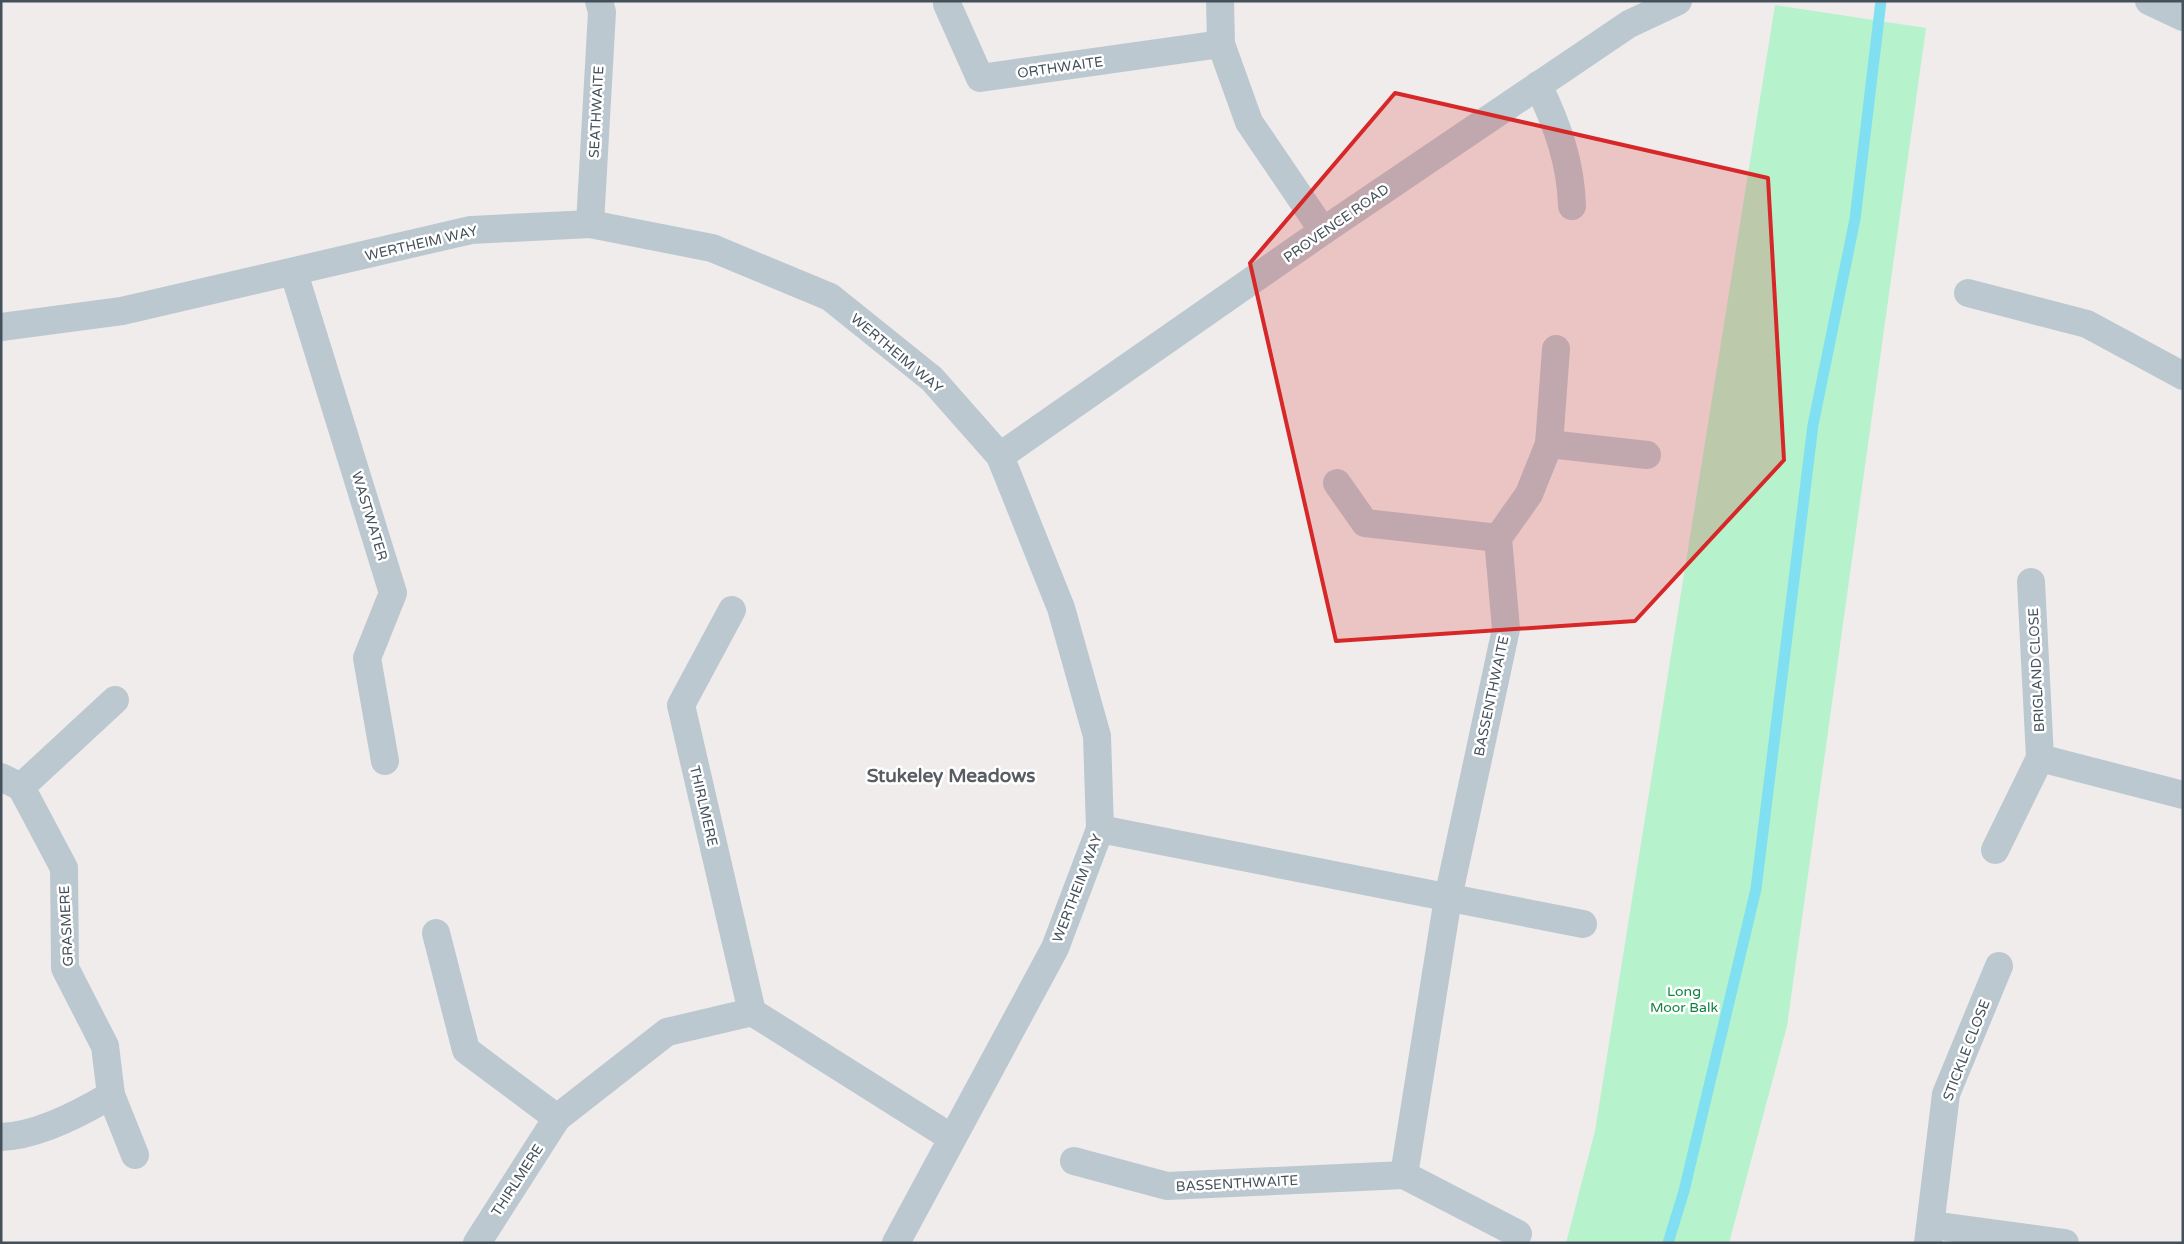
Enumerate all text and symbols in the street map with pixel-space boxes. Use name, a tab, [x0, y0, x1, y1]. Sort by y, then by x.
street label: ORTHWAITE	[1016, 53, 1104, 82]
street label: SEATHWAITE	[586, 65, 607, 159]
street label: PROVENCE ROAD	[1280, 181, 1392, 266]
street label: WERTHEIM WAY	[363, 222, 479, 265]
street label: WERTHEIM WAY	[847, 310, 946, 397]
street label: WASTWATER	[348, 469, 391, 563]
street label: BRIGLAND CLOSE	[2025, 607, 2048, 733]
street label: BASSENTHWAITE	[1470, 634, 1513, 758]
street label: THIRLMERE	[686, 764, 721, 848]
district label: Stukeley Meadows	[867, 765, 1035, 788]
street label: WERTHEIM WAY	[1049, 831, 1106, 945]
street label: GRASMERE	[56, 885, 77, 967]
park label: Long Moor Balk	[1650, 983, 1718, 1016]
street label: STICKLE CLOSE	[1939, 997, 1994, 1103]
street label: THIRLMERE	[488, 1141, 547, 1219]
street label: BASSENTHWAITE	[1175, 1172, 1299, 1195]

